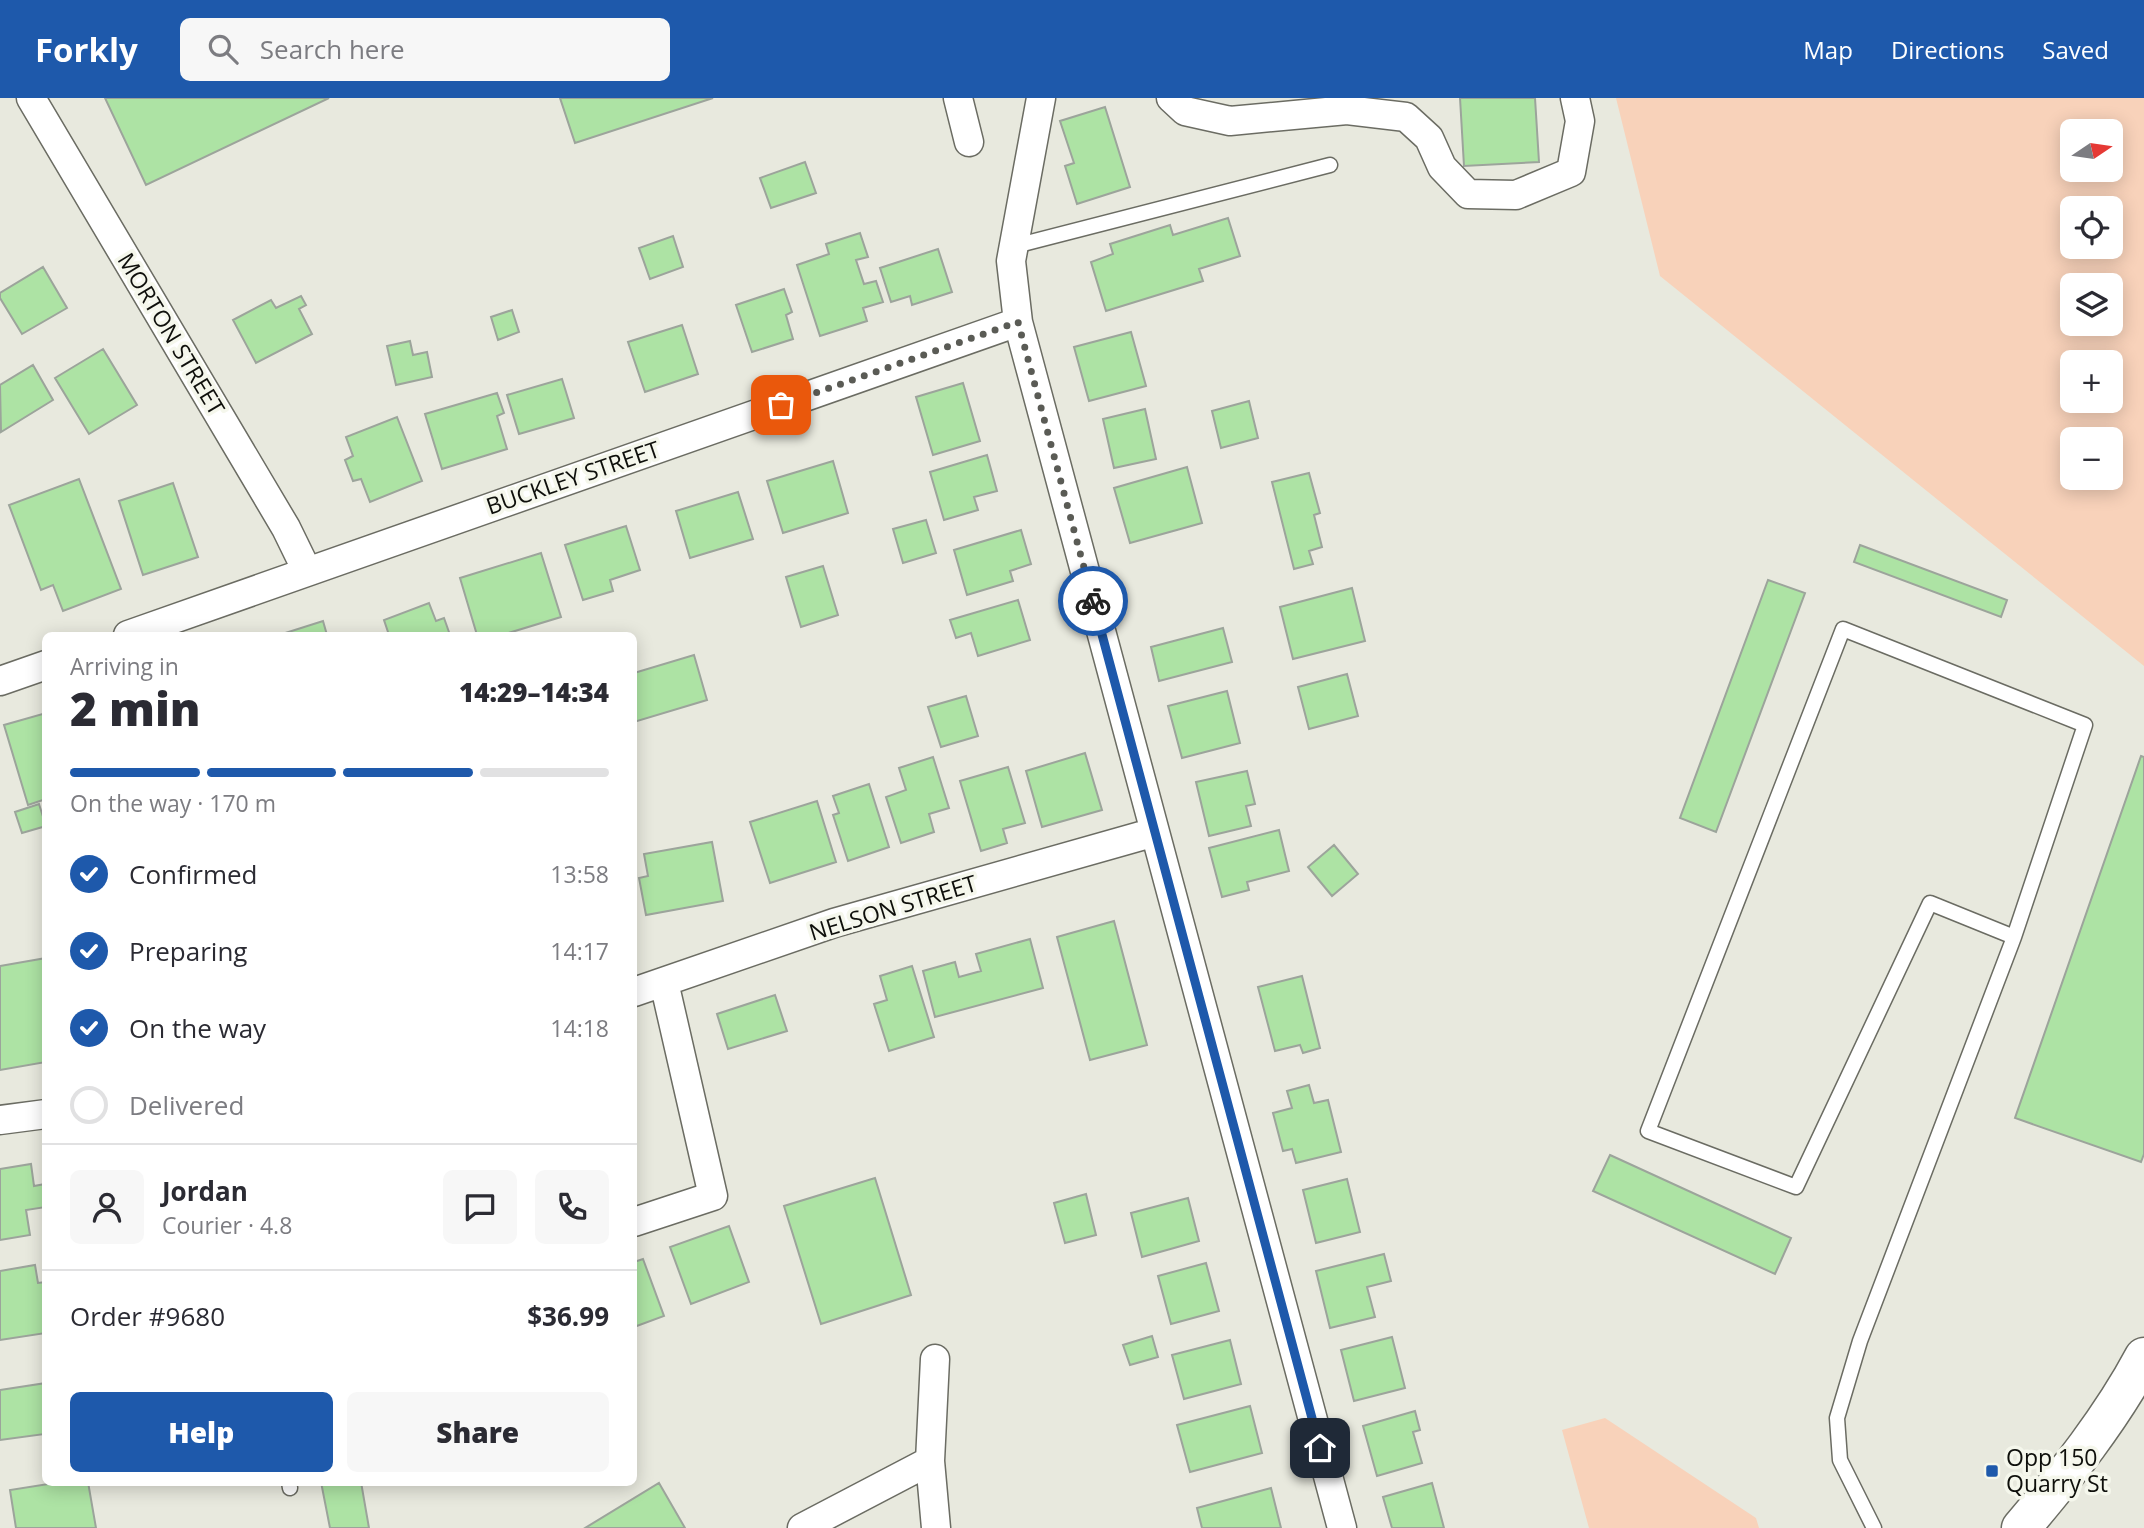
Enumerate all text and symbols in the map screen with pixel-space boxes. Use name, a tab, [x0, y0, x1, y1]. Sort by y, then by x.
search box	[180, 18, 670, 81]
text: Forkly	[35, 27, 138, 72]
icon: search	[204, 30, 242, 68]
text: Search here	[260, 31, 405, 67]
text: Map	[1803, 33, 1853, 66]
text: Directions	[1891, 33, 2004, 66]
text: Saved	[2042, 33, 2109, 66]
north arrow	[2060, 119, 2123, 182]
map controls	[2060, 119, 2123, 490]
button: locate	[2060, 196, 2123, 259]
street label: MORTON STREET	[111, 246, 233, 421]
button: layers	[2060, 273, 2123, 336]
button: +	[2060, 350, 2123, 413]
pin	[751, 375, 811, 435]
icon: bag	[762, 386, 800, 424]
button: −	[2060, 427, 2123, 490]
street label: BUCKLEY STREET	[482, 432, 664, 522]
courier	[1058, 566, 1128, 636]
icon: bike	[1074, 582, 1112, 620]
text: Arriving in	[70, 650, 179, 682]
text: 14:29–14:34	[459, 674, 609, 710]
text: 2 min	[70, 677, 201, 739]
text: On the way · 170 m	[70, 787, 276, 819]
icon: check	[70, 855, 108, 893]
text: Confirmed	[129, 856, 257, 892]
text: 13:58	[550, 858, 609, 890]
street label: NELSON STREET	[805, 866, 981, 948]
icon: check	[70, 932, 108, 970]
text: Preparing	[129, 933, 247, 969]
text: 14:17	[550, 935, 609, 967]
icon: check	[70, 1009, 108, 1047]
text: On the way	[129, 1010, 266, 1046]
text: 14:18	[550, 1012, 609, 1044]
text: Delivered	[129, 1087, 244, 1123]
button: person	[70, 1170, 144, 1244]
button: chat	[443, 1170, 517, 1244]
button: phone	[535, 1170, 609, 1244]
text: Jordan	[162, 1173, 248, 1209]
text: Courier · 4.8	[162, 1209, 292, 1241]
text: Order #9680	[70, 1298, 225, 1334]
text: $36.99	[527, 1298, 609, 1334]
button: Help	[70, 1392, 333, 1472]
button: Share	[347, 1392, 609, 1472]
pin	[1290, 1418, 1350, 1478]
icon: home	[1301, 1429, 1339, 1467]
place label: Opp 150 Quarry St	[2006, 1441, 2108, 1499]
marker: Opp 150 Quarry St	[1984, 1463, 2000, 1479]

